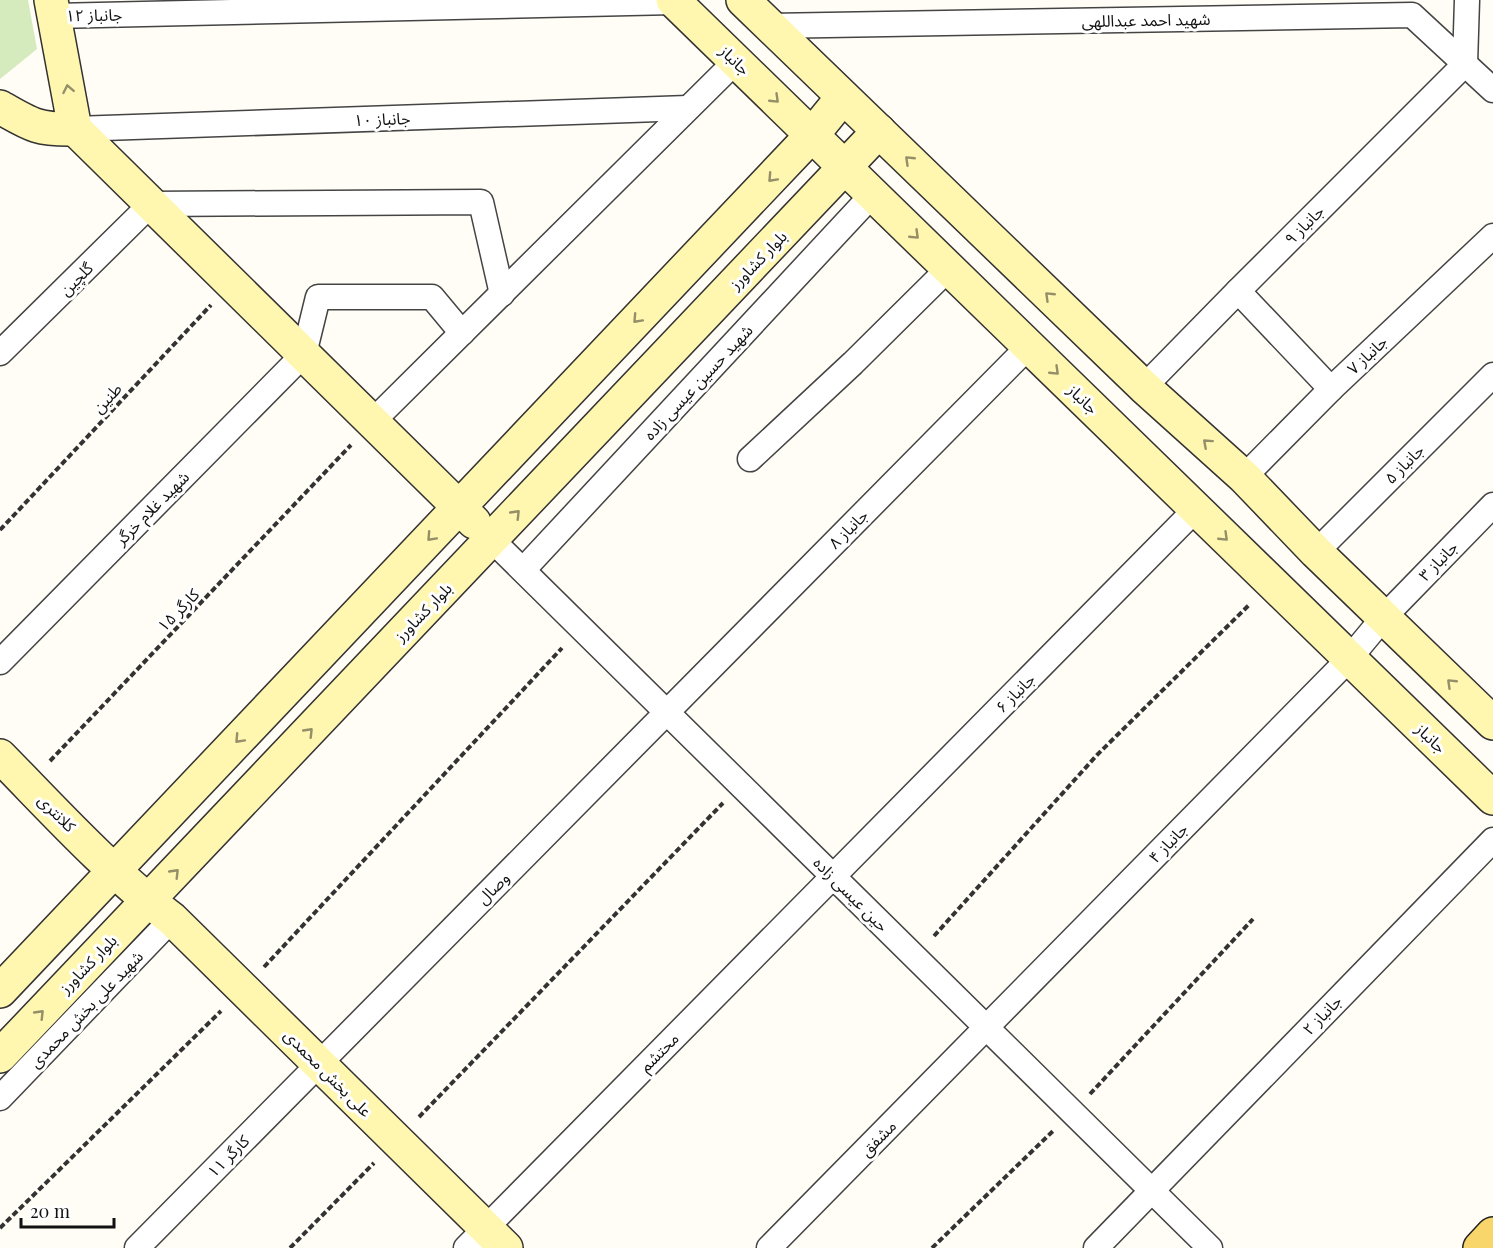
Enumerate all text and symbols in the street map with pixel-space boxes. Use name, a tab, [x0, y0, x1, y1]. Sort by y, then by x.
street label: جانباز ۱۲	[65, 4, 123, 25]
street label: شهید احمد عبداللهی	[1081, 8, 1211, 31]
street label: جانباز	[715, 39, 755, 79]
one-way arrow	[62, 84, 75, 94]
one-way arrow	[768, 92, 779, 103]
street label: جانباز ۱۰	[353, 107, 411, 130]
one-way arrow	[905, 157, 916, 168]
one-way arrow	[768, 170, 779, 181]
street label: جانباز ۹	[1279, 200, 1328, 249]
street label: بلوار کشاورز	[724, 226, 791, 294]
one-way arrow	[907, 228, 918, 239]
street label: گلچین	[54, 257, 98, 301]
one-way arrow	[1046, 292, 1057, 303]
one-way arrow	[634, 312, 645, 323]
street label: شهید حسین عیسی زاده	[639, 319, 757, 444]
street label: جانباز ۷	[1342, 331, 1391, 379]
one-way arrow	[1047, 364, 1058, 375]
street label: طنین	[87, 378, 126, 417]
street label: جانباز	[1063, 378, 1103, 418]
one-way arrow	[1203, 439, 1213, 450]
street label: جانباز ۵	[1379, 439, 1428, 488]
street label: شهید غلام خرگر	[109, 466, 195, 552]
street label: جانباز ۸	[823, 504, 872, 553]
one-way arrow	[509, 511, 520, 521]
one-way arrow	[1217, 529, 1228, 540]
one-way arrow	[427, 530, 438, 540]
street label: جانباز ۳	[1414, 536, 1462, 585]
street label: بلوار کشاورز	[389, 578, 456, 646]
street label: کارگر ۱۵	[152, 583, 203, 636]
street label: جانباز ۶	[990, 668, 1039, 717]
one-way arrow	[1447, 679, 1458, 690]
street label: جانباز	[1411, 717, 1451, 757]
one-way arrow	[302, 728, 313, 739]
one-way arrow	[235, 732, 246, 743]
street label: کلانتری	[34, 789, 81, 836]
street label: جانباز ۴	[1144, 818, 1192, 867]
street label: حین عیسی زاده	[809, 852, 893, 936]
street label: وصال	[472, 867, 514, 909]
one-way arrow	[168, 869, 179, 879]
street label: بلوار کشاورز	[54, 930, 121, 998]
street label: شهید علی بخش محمدی	[24, 946, 147, 1072]
street label: جانباز ۲	[1298, 990, 1346, 1039]
one-way arrow	[33, 1010, 44, 1021]
street label: علی بخش محمدی	[280, 1024, 377, 1121]
street label: محتشم	[635, 1028, 685, 1078]
street label: مشفق	[855, 1115, 901, 1161]
street label: کارگر ۱۱	[202, 1130, 254, 1181]
scale bar	[21, 1191, 114, 1229]
text: 20 m	[30, 1199, 70, 1223]

